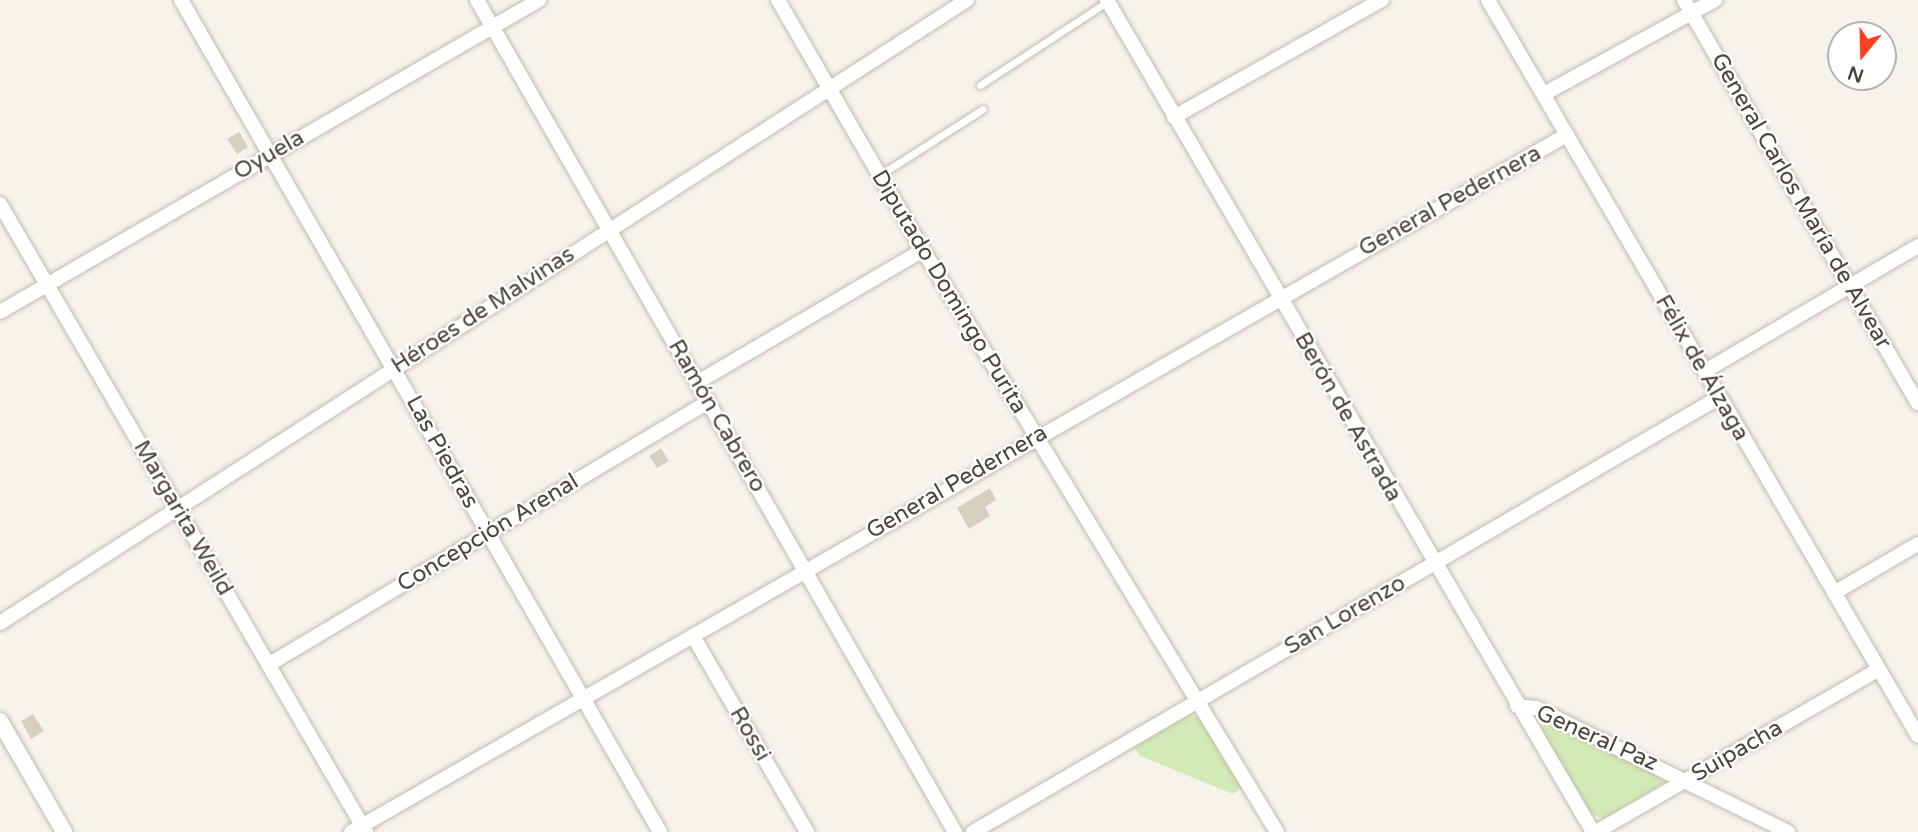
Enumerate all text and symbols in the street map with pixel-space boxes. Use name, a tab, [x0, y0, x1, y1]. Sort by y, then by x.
north arrow	[1827, 21, 1897, 91]
street label: General Carlos María de Alvear	[1705, 48, 1897, 354]
text: N	[1845, 61, 1867, 87]
street label: Oyuela	[229, 124, 309, 186]
street label: General Pedernera	[1354, 139, 1546, 263]
street label: Diputado Domingo Purita	[865, 165, 1033, 419]
street label: Héroes de Malvinas	[386, 240, 580, 380]
street label: Félix de Álzaga	[1649, 290, 1755, 446]
street label: Berón de Astrada	[1288, 327, 1408, 507]
street label: Ramón Cabrero	[662, 335, 772, 497]
street label: Las Piedras	[400, 391, 484, 513]
street label: General Pedernera	[862, 419, 1052, 545]
street label: Margarita Weild	[127, 436, 239, 600]
street label: Concepción Arenal	[392, 468, 584, 598]
street label: San Lorenzo	[1280, 569, 1410, 661]
street label: General Paz	[1532, 699, 1662, 777]
street label: Rossi	[724, 702, 776, 766]
street label: Suipacha	[1687, 714, 1787, 788]

